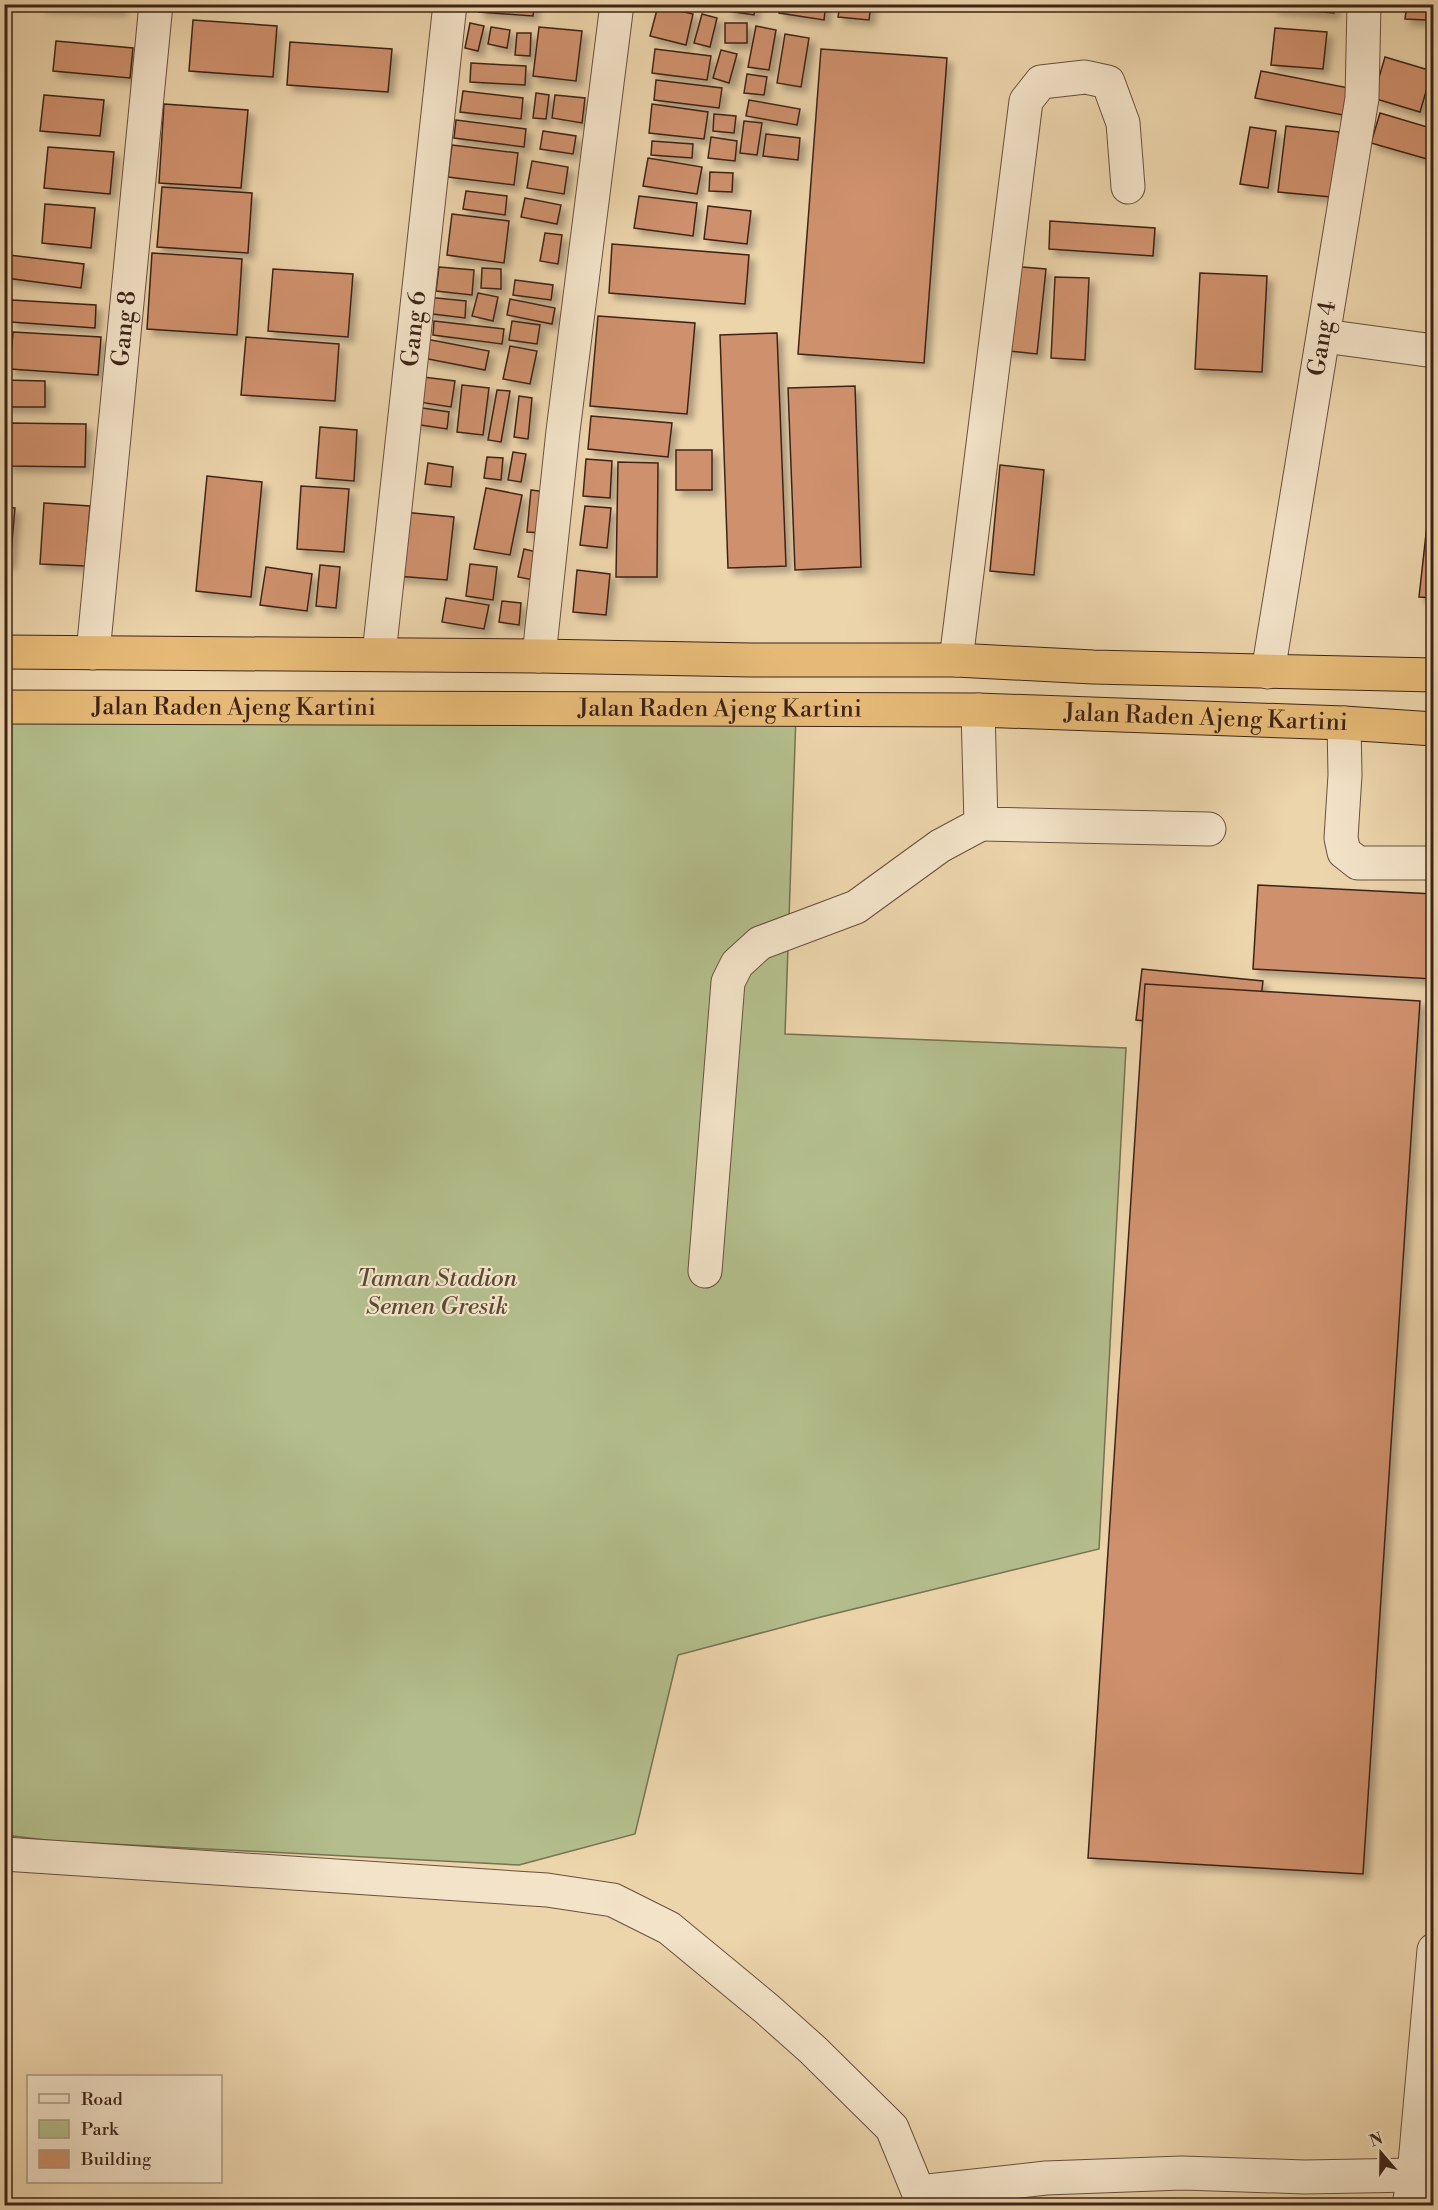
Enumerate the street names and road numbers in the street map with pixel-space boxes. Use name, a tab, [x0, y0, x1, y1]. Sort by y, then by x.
street label: Gang 8	[106, 289, 143, 368]
street label: Gang 6	[395, 289, 434, 368]
street label: Gang 4	[1302, 299, 1344, 378]
street label: Jalan Raden Ajeng Kartini	[91, 692, 376, 723]
street label: Jalan Raden Ajeng Kartini	[577, 694, 862, 725]
street label: Jalan Raden Ajeng Kartini	[1063, 698, 1348, 738]

